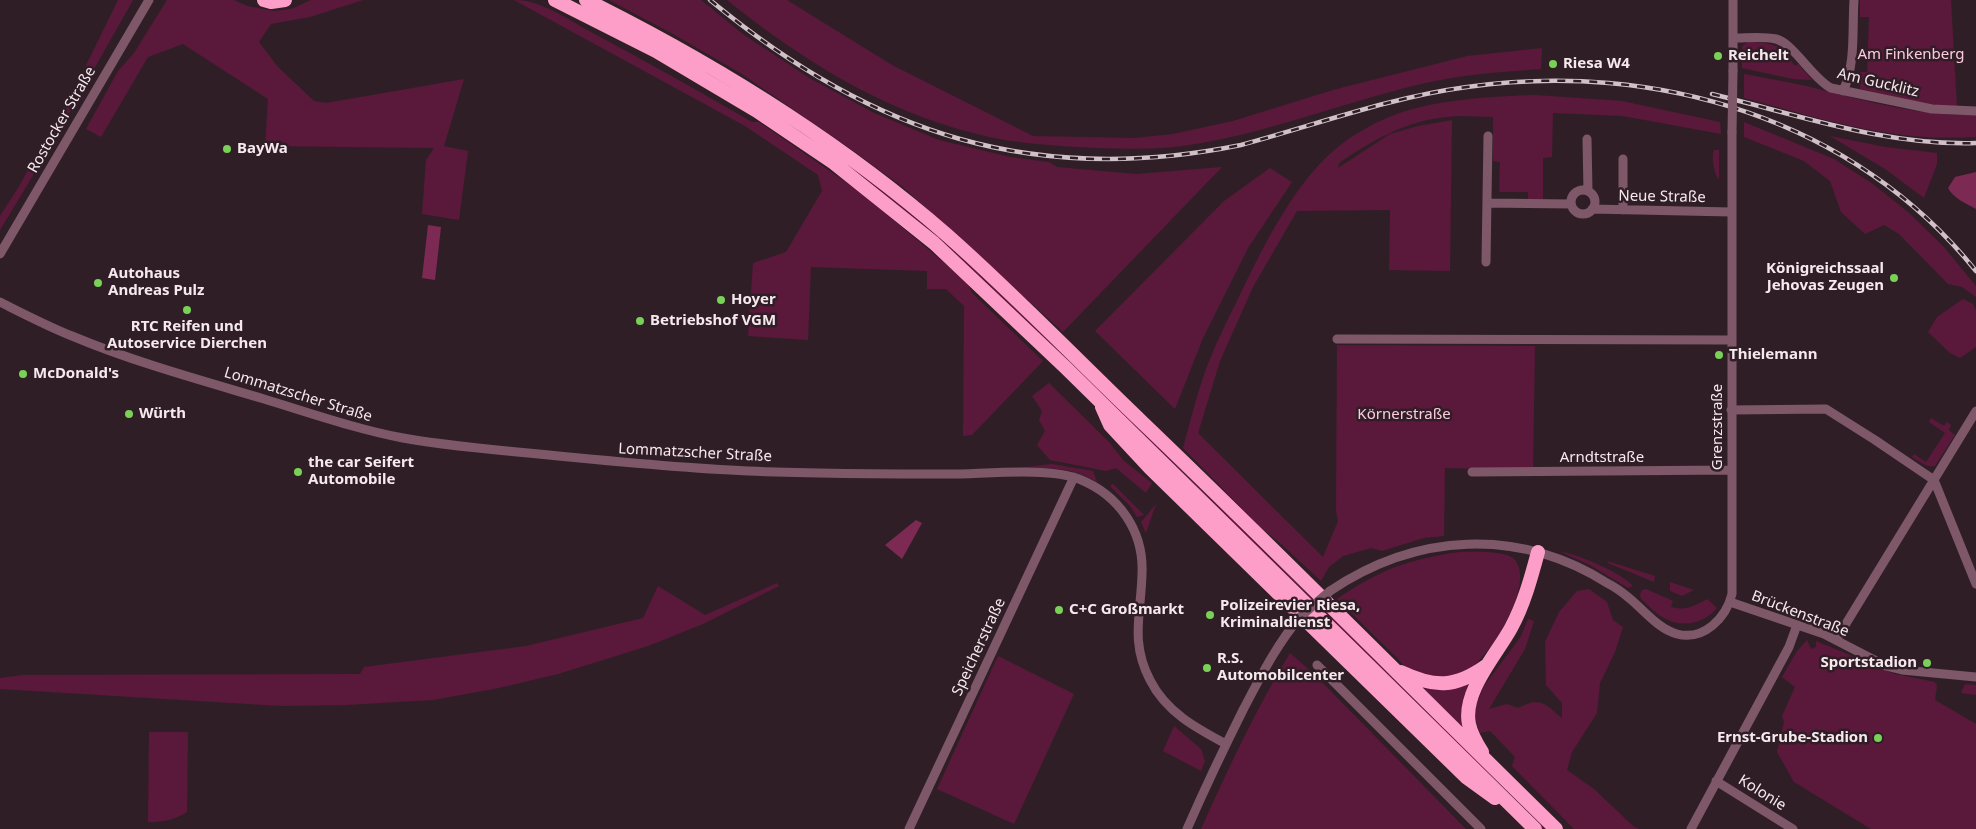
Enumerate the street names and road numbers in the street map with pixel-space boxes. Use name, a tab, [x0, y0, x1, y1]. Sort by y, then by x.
street label: Rostocker Straße	[24, 64, 100, 176]
street label: Am Gucklitz	[1835, 65, 1921, 101]
street label: Neue Straße	[1618, 187, 1706, 207]
street label: Lommatzscher Straße	[222, 364, 374, 426]
street label: Grenzstraße	[1709, 384, 1727, 470]
street label: Lommatzscher Straße	[618, 440, 772, 466]
street label: Arndtstraße	[1560, 449, 1644, 467]
street label: Brückenstraße	[1749, 587, 1851, 641]
street label: Speicherstraße	[948, 595, 1010, 699]
street label: Kolonie	[1735, 771, 1789, 815]

